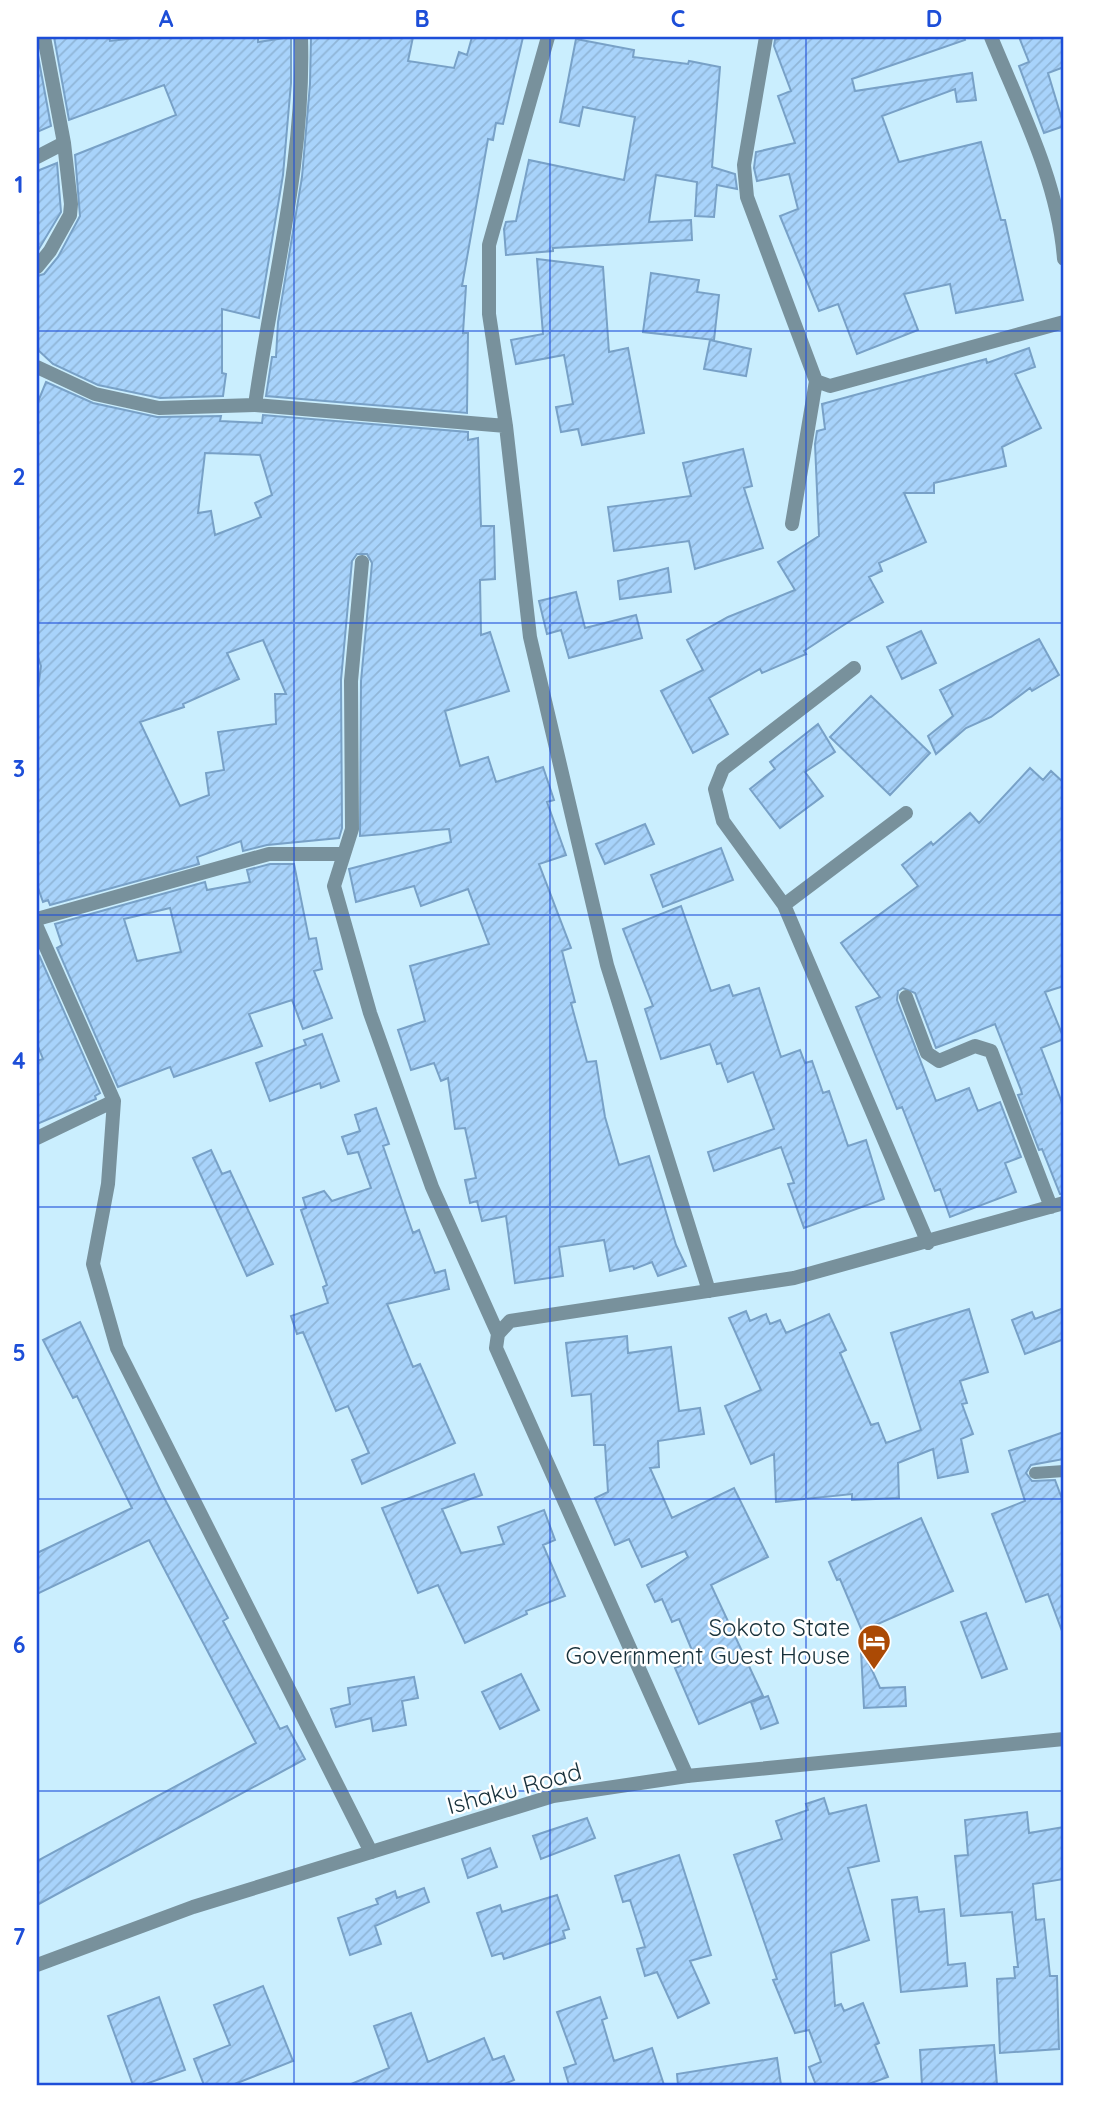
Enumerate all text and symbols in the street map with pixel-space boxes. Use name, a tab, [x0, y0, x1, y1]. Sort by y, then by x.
text: A	[159, 4, 174, 33]
text: B	[414, 4, 430, 33]
text: C	[671, 4, 685, 33]
text: D	[926, 4, 942, 33]
text: 1	[15, 170, 23, 199]
text: 2	[12, 462, 26, 491]
text: 3	[13, 754, 25, 783]
text: 4	[12, 1046, 26, 1075]
text: 5	[12, 1338, 26, 1367]
place label: Sokoto State Government Guest House	[566, 1612, 850, 1670]
hotel icon: Sokoto State Government Guest House	[855, 1622, 893, 1671]
text: 6	[13, 1630, 25, 1659]
street label: Ishaku Road	[444, 1756, 584, 1820]
text: 7	[13, 1922, 26, 1951]

